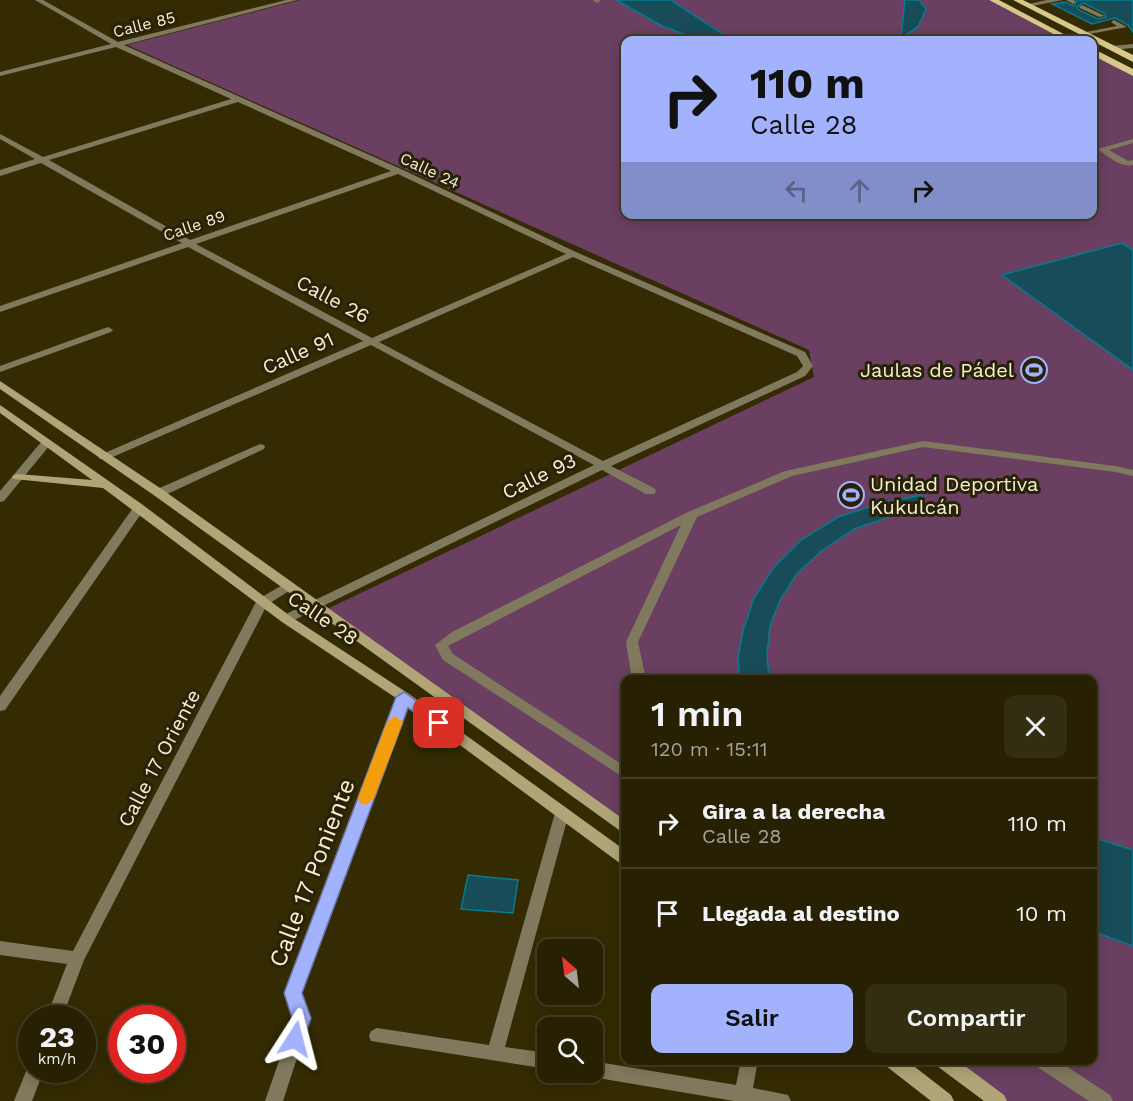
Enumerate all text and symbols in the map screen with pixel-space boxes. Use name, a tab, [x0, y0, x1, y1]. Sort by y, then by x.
street label: Calle 85	[111, 8, 177, 41]
text: 110 m	[750, 59, 865, 108]
icon: right	[651, 60, 729, 138]
text: Calle 28	[750, 109, 858, 141]
street label: Calle 24	[397, 149, 463, 192]
icon: left	[780, 174, 813, 207]
icon: ahead	[843, 174, 876, 207]
icon: right	[906, 174, 939, 207]
street label: Calle 89	[161, 206, 228, 245]
street label: Calle 26	[292, 270, 374, 328]
street label: Calle 91	[259, 327, 337, 379]
sports icon: Jaulas de Pádel	[1019, 355, 1049, 385]
place label: Jaulas de Pádel	[860, 358, 1014, 382]
street label: Calle 93	[498, 448, 580, 504]
place label: Unidad Deportiva Kukulcán	[870, 472, 1038, 519]
sports icon: Unidad Deportiva Kukulcán	[836, 480, 866, 510]
street label: Calle 28	[283, 586, 363, 650]
street label: Calle 17 Oriente	[113, 685, 205, 831]
text: 1 min	[651, 693, 743, 735]
button: close	[1004, 695, 1067, 758]
pin	[413, 697, 464, 748]
icon: arrive	[422, 706, 455, 739]
text: 120 m · 15:11	[651, 737, 768, 761]
street label: Calle 17 Poniente	[263, 775, 361, 971]
text: Gira a la derecha	[702, 799, 885, 824]
icon: right	[651, 807, 684, 840]
text: 110 m	[1008, 811, 1067, 836]
text: Calle 28	[702, 824, 782, 848]
icon: arrive	[651, 897, 684, 930]
text: Llegada al destino	[702, 901, 900, 926]
text: 10 m	[1016, 901, 1067, 926]
north arrow	[537, 939, 603, 1005]
map controls	[537, 939, 603, 1083]
button: Salir	[651, 984, 853, 1053]
button: Compartir	[865, 984, 1067, 1053]
speed limit sign: 30	[108, 1005, 186, 1083]
position arrow	[263, 1007, 327, 1071]
button: search	[537, 1017, 603, 1083]
text: 23	[39, 1019, 75, 1054]
text: km/h	[38, 1050, 76, 1068]

